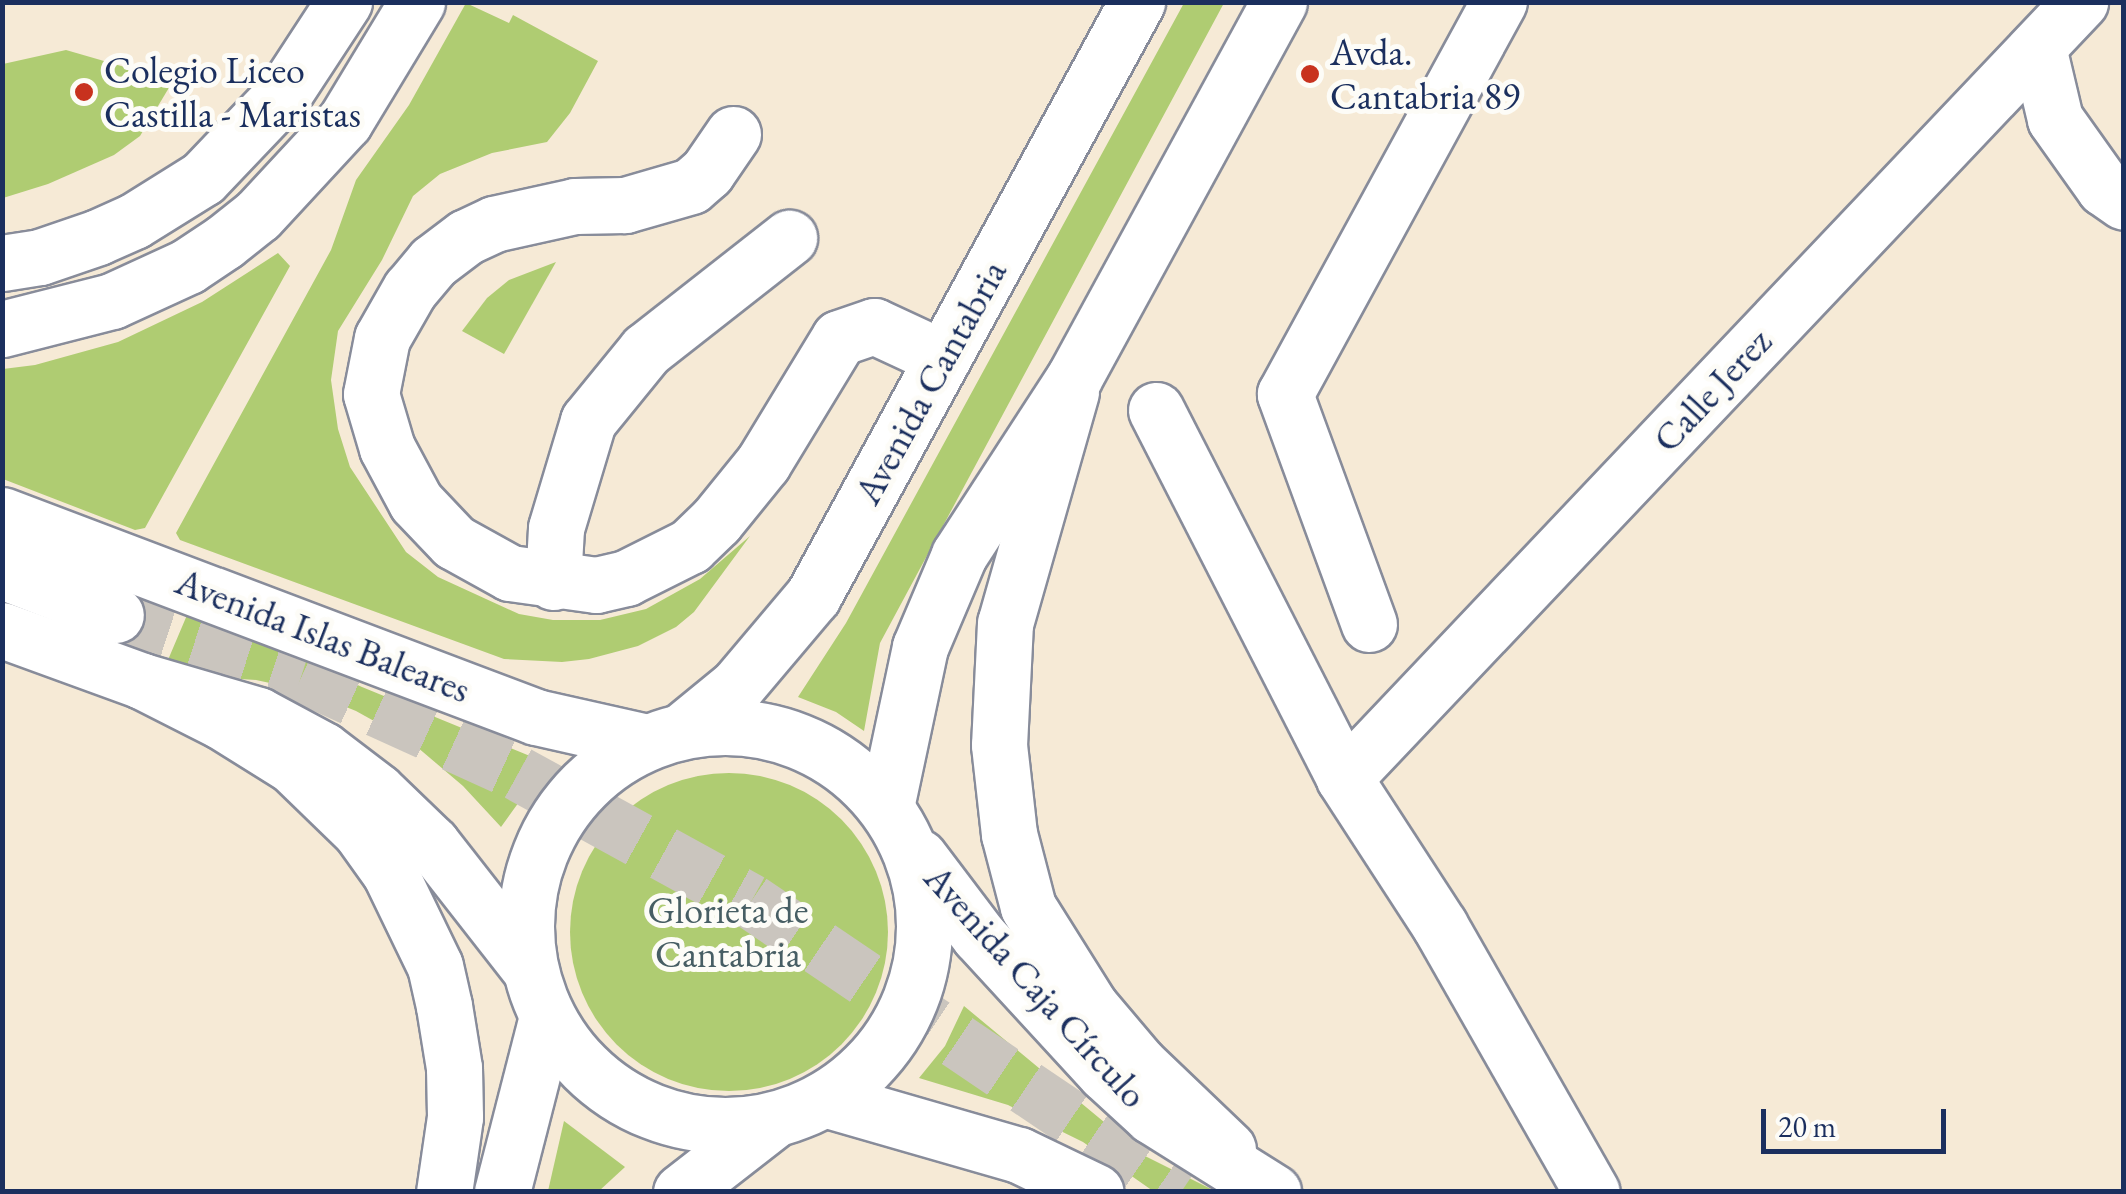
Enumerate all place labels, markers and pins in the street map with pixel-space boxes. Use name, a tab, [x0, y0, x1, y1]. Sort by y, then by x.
place label: Avda. Cantabria 89	[1330, 29, 1520, 118]
place label: Colegio Liceo Castilla - Maristas	[104, 47, 361, 136]
marker: Avda. Cantabria 89	[1299, 63, 1321, 85]
marker: Colegio Liceo Castilla - Maristas	[73, 81, 95, 103]

